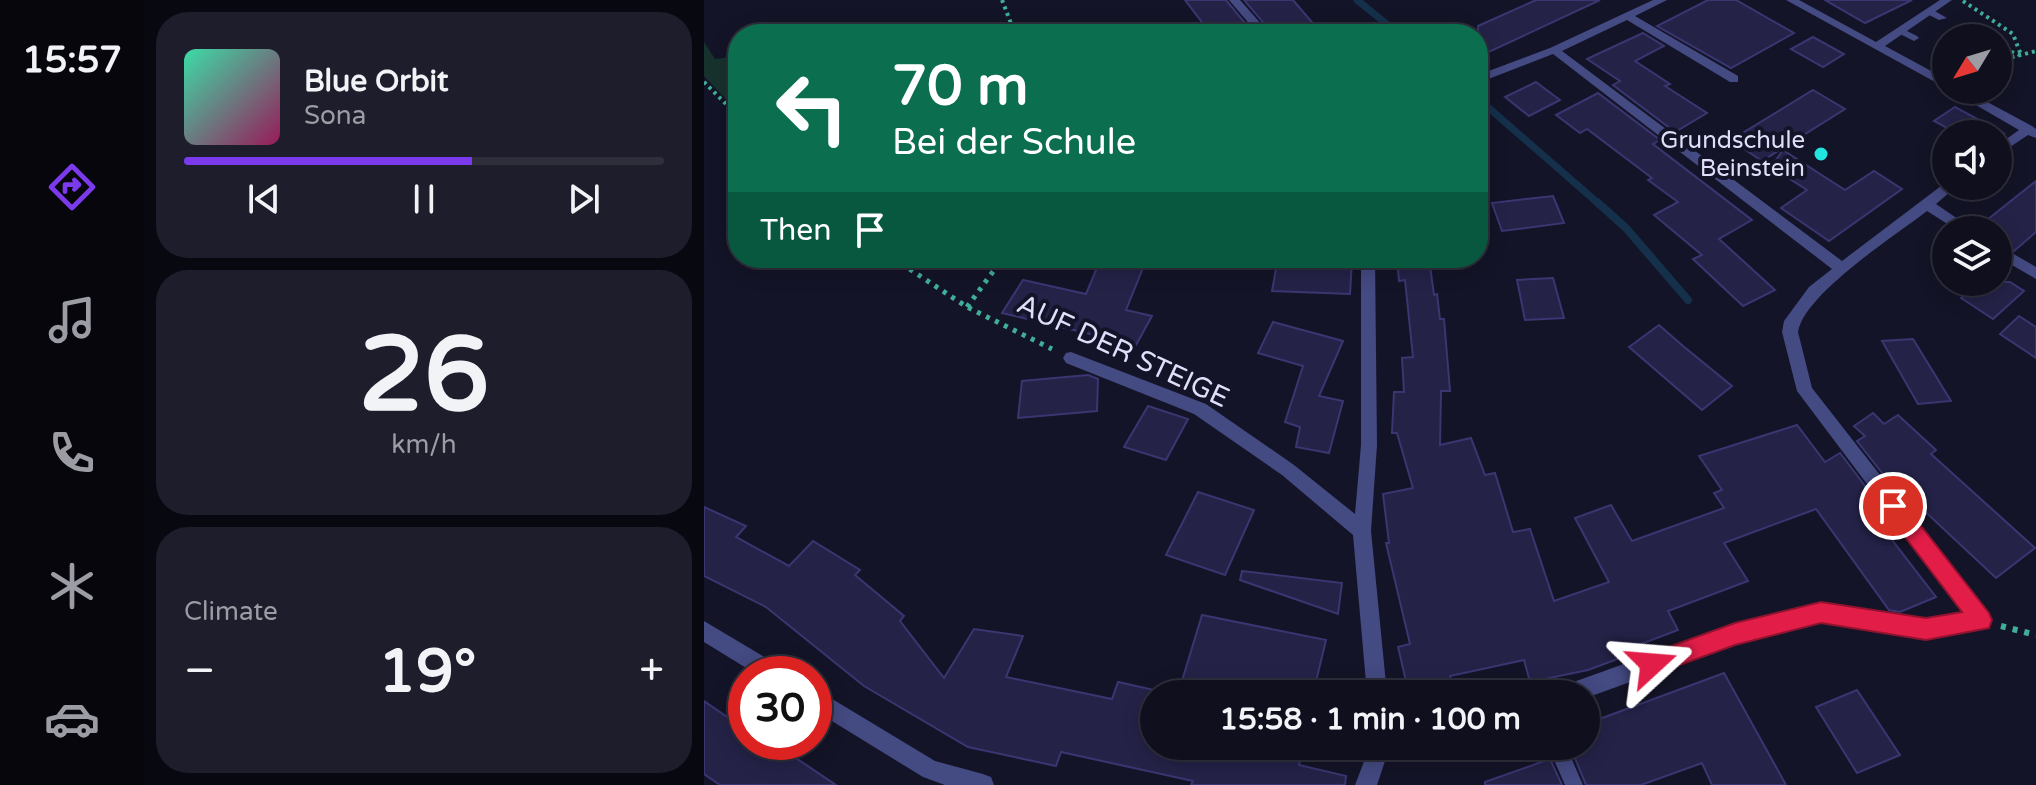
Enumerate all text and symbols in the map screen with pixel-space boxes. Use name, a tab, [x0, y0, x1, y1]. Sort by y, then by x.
north arrow	[1932, 24, 2012, 104]
map controls	[1932, 24, 2012, 296]
text: 15:57	[22, 39, 122, 82]
text: 70 m	[892, 53, 1028, 120]
icon: left	[760, 56, 864, 160]
text: Blue Orbit	[304, 63, 449, 100]
text: Sona	[304, 100, 366, 131]
button: sound	[1932, 120, 2012, 200]
text: Bei der Schule	[892, 121, 1136, 164]
place label: Grundschule Beinstein	[1660, 126, 1805, 183]
marker: Grundschule Beinstein	[1812, 145, 1830, 163]
icon: directions	[44, 159, 100, 215]
icon: previous	[242, 177, 286, 221]
icon: pause	[402, 177, 446, 221]
icon: next	[562, 177, 606, 221]
icon: arrive	[848, 208, 892, 252]
text: Then	[760, 212, 832, 249]
button: layers	[1932, 216, 2012, 296]
street label: AUF DER STEIGE	[1012, 287, 1234, 415]
icon: music	[44, 292, 100, 348]
text: 26	[359, 314, 489, 439]
icon: phone	[44, 425, 100, 481]
text: km/h	[391, 429, 457, 460]
pin	[1859, 472, 1927, 540]
icon: arrive	[1871, 484, 1915, 528]
icon: climate	[44, 558, 100, 614]
text: Climate	[184, 596, 278, 627]
position arrow	[1610, 622, 1694, 706]
text: 19°	[378, 636, 476, 708]
text: −	[184, 645, 215, 698]
text: +	[639, 645, 664, 698]
speed limit sign: 30	[728, 656, 832, 760]
icon: car	[44, 691, 100, 747]
text: 15:58 · 1 min · 100 m	[1219, 701, 1521, 738]

